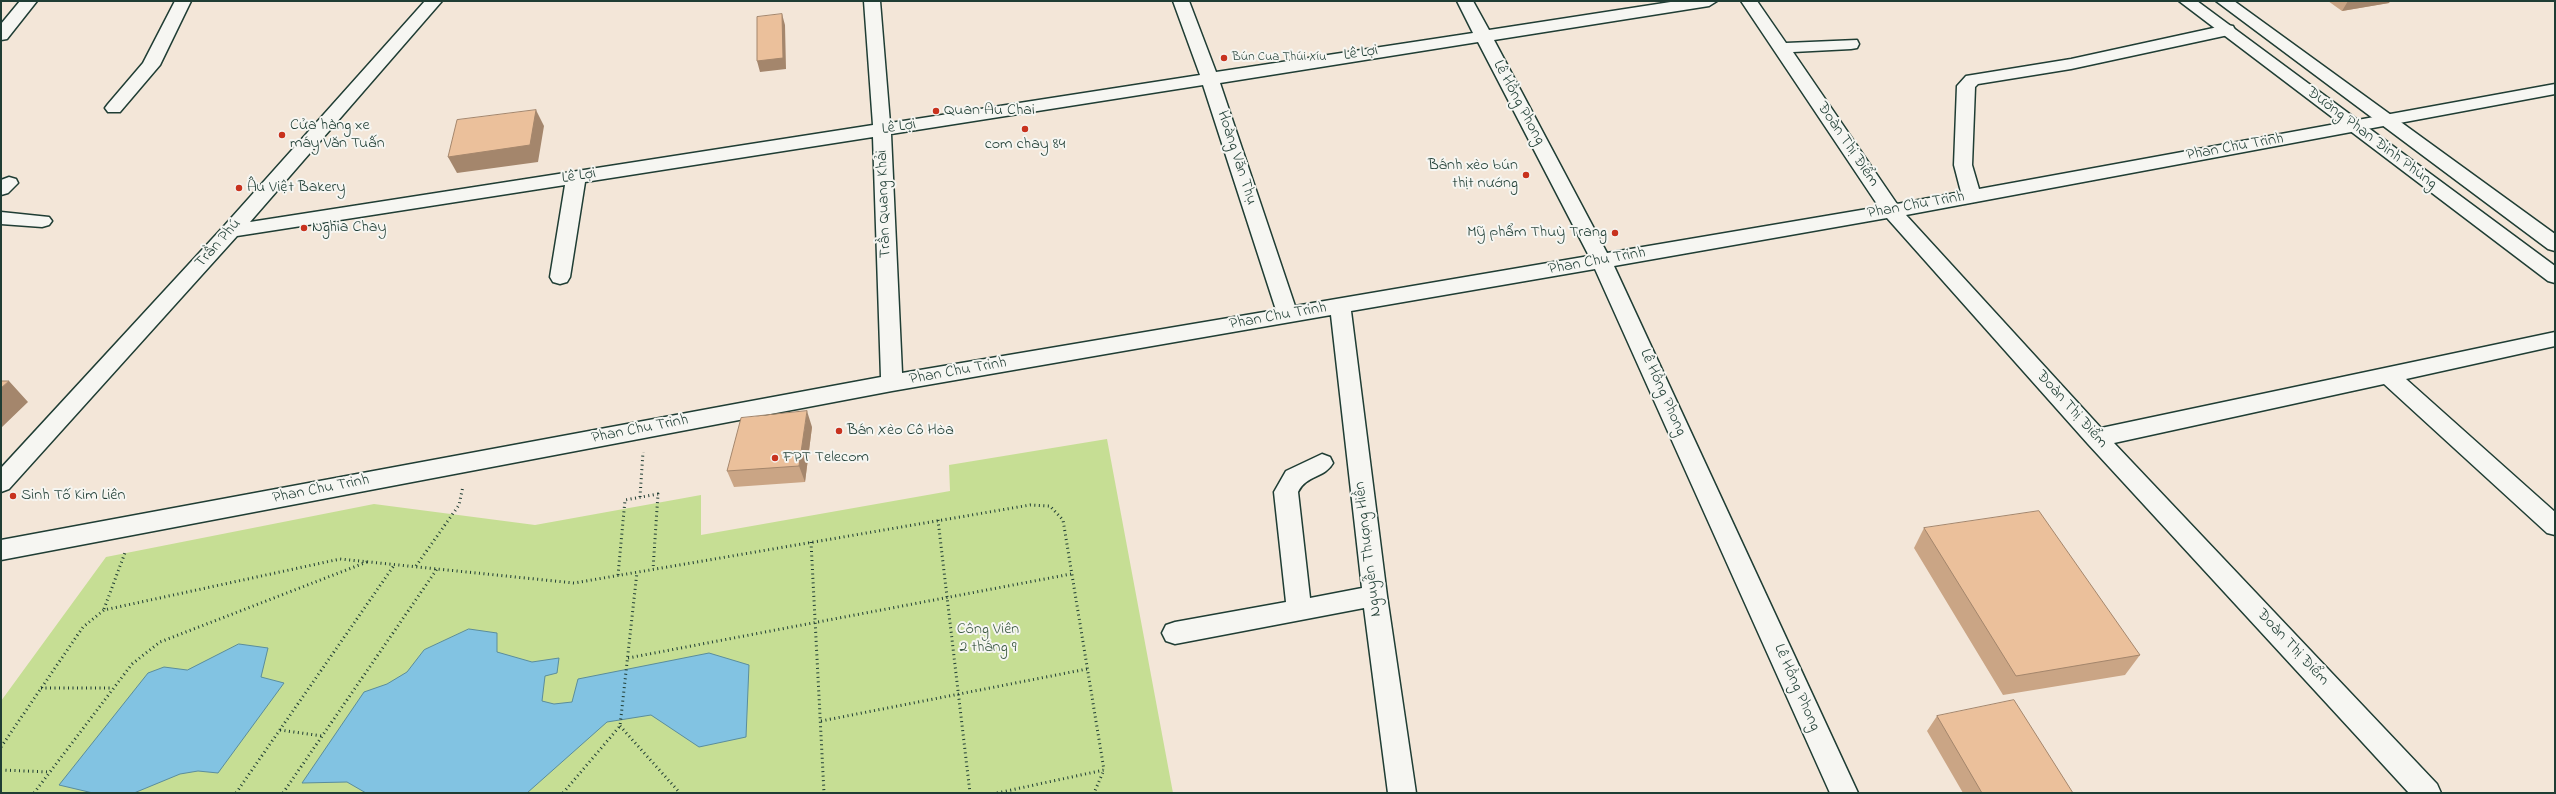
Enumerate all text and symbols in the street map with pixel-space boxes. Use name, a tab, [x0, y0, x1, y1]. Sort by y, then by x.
street label: Lê Lợi	[1343, 42, 1379, 66]
place label: Bún Cua Thúi Xíu	[1232, 50, 1326, 66]
marker: Bún Cua Thúi Xíu	[1219, 53, 1229, 63]
street label: Lê Hồng Phong	[1488, 57, 1548, 149]
street label: Đường Phan Đình Phùng	[2302, 84, 2440, 194]
street label: Đoàn Thị Điểm	[1812, 99, 1882, 191]
place label: Quan Au Chai	[944, 101, 1035, 121]
marker: Quan Au Chai	[931, 106, 941, 116]
street label: Hoàng Văn Thụ	[1212, 108, 1260, 208]
place label: Cửa hàng xe máy Văn Tuấn	[290, 116, 385, 154]
street label: Lê Lợi	[881, 116, 917, 140]
marker: com chay 84	[1020, 124, 1030, 134]
marker: Cửa hàng xe máy Văn Tuấn	[277, 130, 287, 140]
street label: Phan Chu Trinh	[2185, 130, 2285, 166]
place label: com chay 84	[985, 135, 1065, 155]
street label: Trần Quang Khải	[874, 150, 896, 258]
place label: Bánh xèo bún thịt nướng	[1428, 156, 1518, 194]
street label: Lê Lợi	[561, 165, 597, 189]
marker: Bánh xèo bún thịt nướng	[1521, 170, 1531, 180]
place label: Âu Việt Bakery	[247, 178, 345, 198]
marker: Âu Việt Bakery	[234, 183, 244, 193]
street label: Phan Chu Trinh	[1866, 188, 1966, 224]
street label: Trần Phú	[192, 215, 246, 273]
place label: Nghia Chay	[312, 218, 386, 238]
marker: Nghia Chay	[299, 223, 309, 233]
place label: Mỹ phẩm Thuỳ Trang	[1467, 223, 1607, 243]
marker: Mỹ phẩm Thuỳ Trang	[1610, 228, 1620, 238]
street label: Phan Chu Trinh	[1547, 244, 1647, 280]
street label: Phan Chu Trinh	[1228, 299, 1328, 335]
street label: Lê Hồng Phong	[1634, 347, 1690, 439]
street label: Phan Chu Trinh	[908, 354, 1008, 390]
street label: Đoàn Thị Điểm	[2031, 367, 2111, 453]
street label: Phan Chu Trinh	[590, 411, 690, 449]
place label: Bán Xèo Cô Hòa	[847, 421, 954, 441]
marker: Bán Xèo Cô Hòa	[834, 426, 844, 436]
place label: FPT Telecom	[783, 448, 869, 468]
marker: FPT Telecom	[770, 453, 780, 463]
street label: Phan Chu Trinh	[271, 471, 371, 509]
street label: Nguyễn Thượng Hiền	[1351, 480, 1387, 618]
place label: Sinh Tố Kim Liên	[21, 486, 125, 506]
marker: Sinh Tố Kim Liên	[8, 491, 18, 501]
street label: Đoàn Thị Điểm	[2252, 606, 2332, 690]
park label: Công Viên 2 tháng 9	[957, 620, 1019, 658]
street label: Lê Hồng Phong	[1768, 642, 1824, 734]

